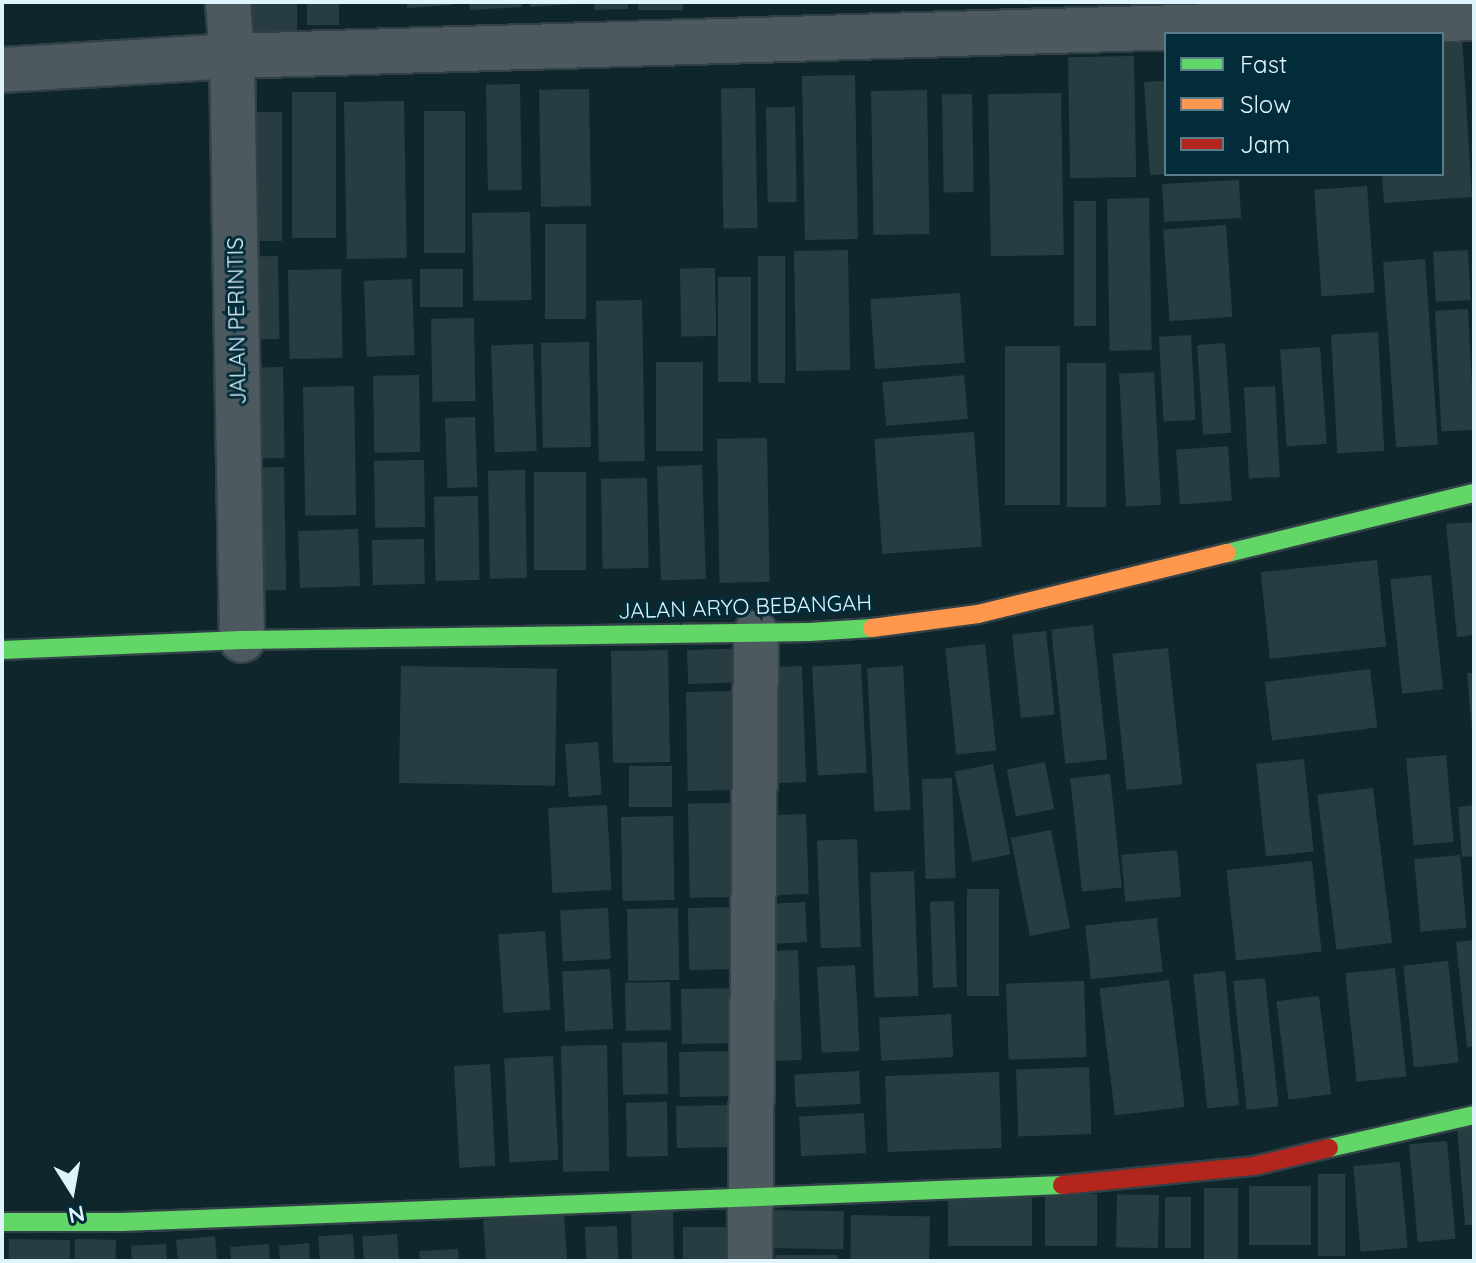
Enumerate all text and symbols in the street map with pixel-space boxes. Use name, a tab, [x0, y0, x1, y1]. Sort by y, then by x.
legend	[1164, 32, 1444, 176]
text: Fast	[1240, 49, 1287, 79]
text: Slow	[1240, 89, 1291, 119]
text: Jam	[1240, 129, 1290, 159]
street label: JALAN PERINTIS	[222, 237, 252, 405]
street label: JALAN ARYO BEBANGAH	[617, 589, 873, 625]
north arrow	[32, 1151, 112, 1231]
text: N	[66, 1199, 87, 1230]

